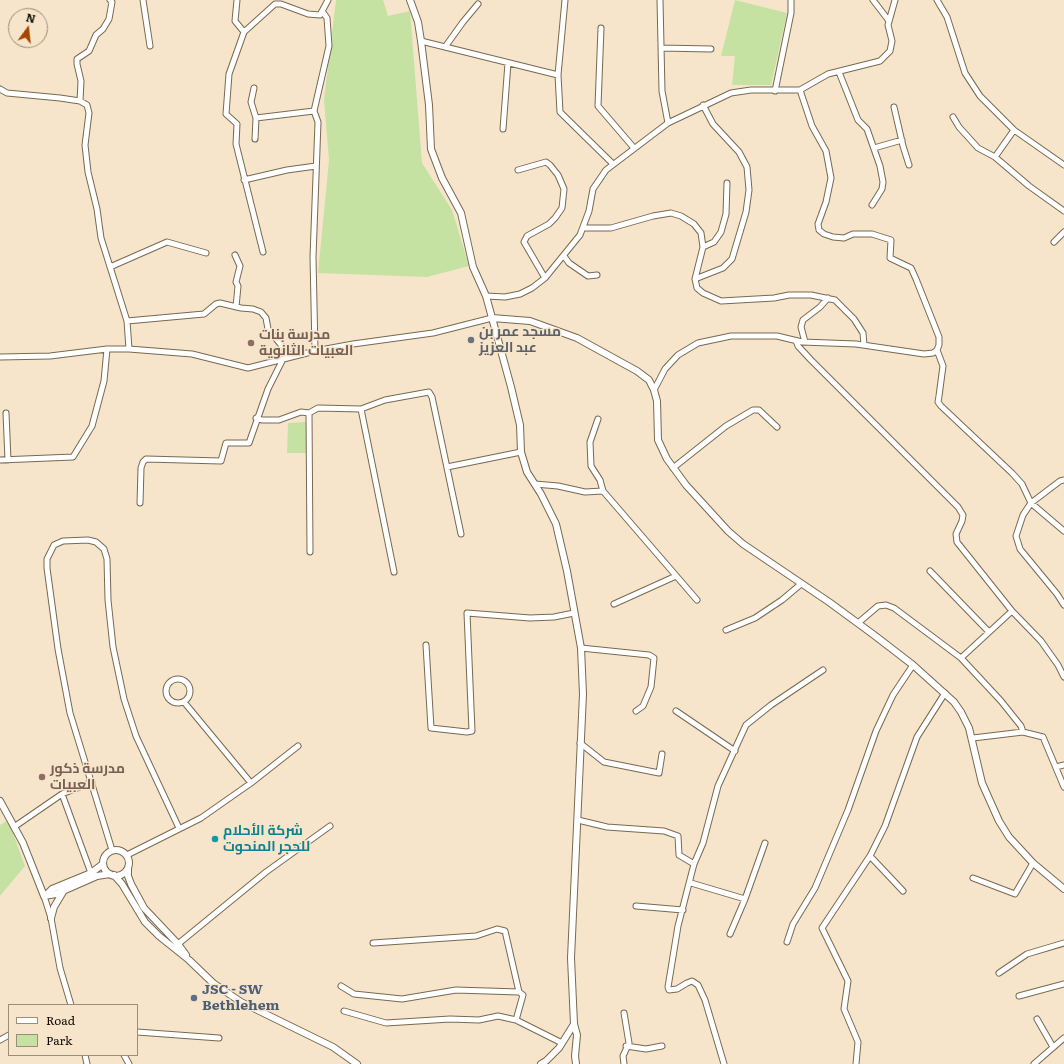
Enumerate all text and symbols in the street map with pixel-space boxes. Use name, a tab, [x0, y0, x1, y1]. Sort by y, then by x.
north arrow	[8, 8, 48, 48]
text: N	[24, 8, 37, 26]
place label: مسجد عمر بن عبد العزيز	[479, 324, 561, 356]
place label: مدرسة بنات العبيات الثانوية	[259, 327, 353, 360]
marker: مسجد عمر بن عبد العزيز	[466, 335, 476, 345]
marker: مدرسة بنات العبيات الثانوية	[246, 338, 256, 348]
place label: مدرسة ذكور العبيات	[50, 761, 125, 794]
marker: مدرسة ذكور العبيات	[37, 772, 47, 782]
place label: شركة الأحلام للحجر المنحوت	[223, 823, 310, 856]
marker: شركة الأحلام للحجر المنحوت	[210, 834, 220, 844]
place label: JSC - SW Bethlehem	[202, 982, 279, 1014]
marker: JSC - SW Bethlehem	[189, 993, 199, 1003]
legend	[8, 1004, 138, 1056]
text: Road	[46, 1011, 75, 1029]
text: Park	[46, 1031, 72, 1049]

